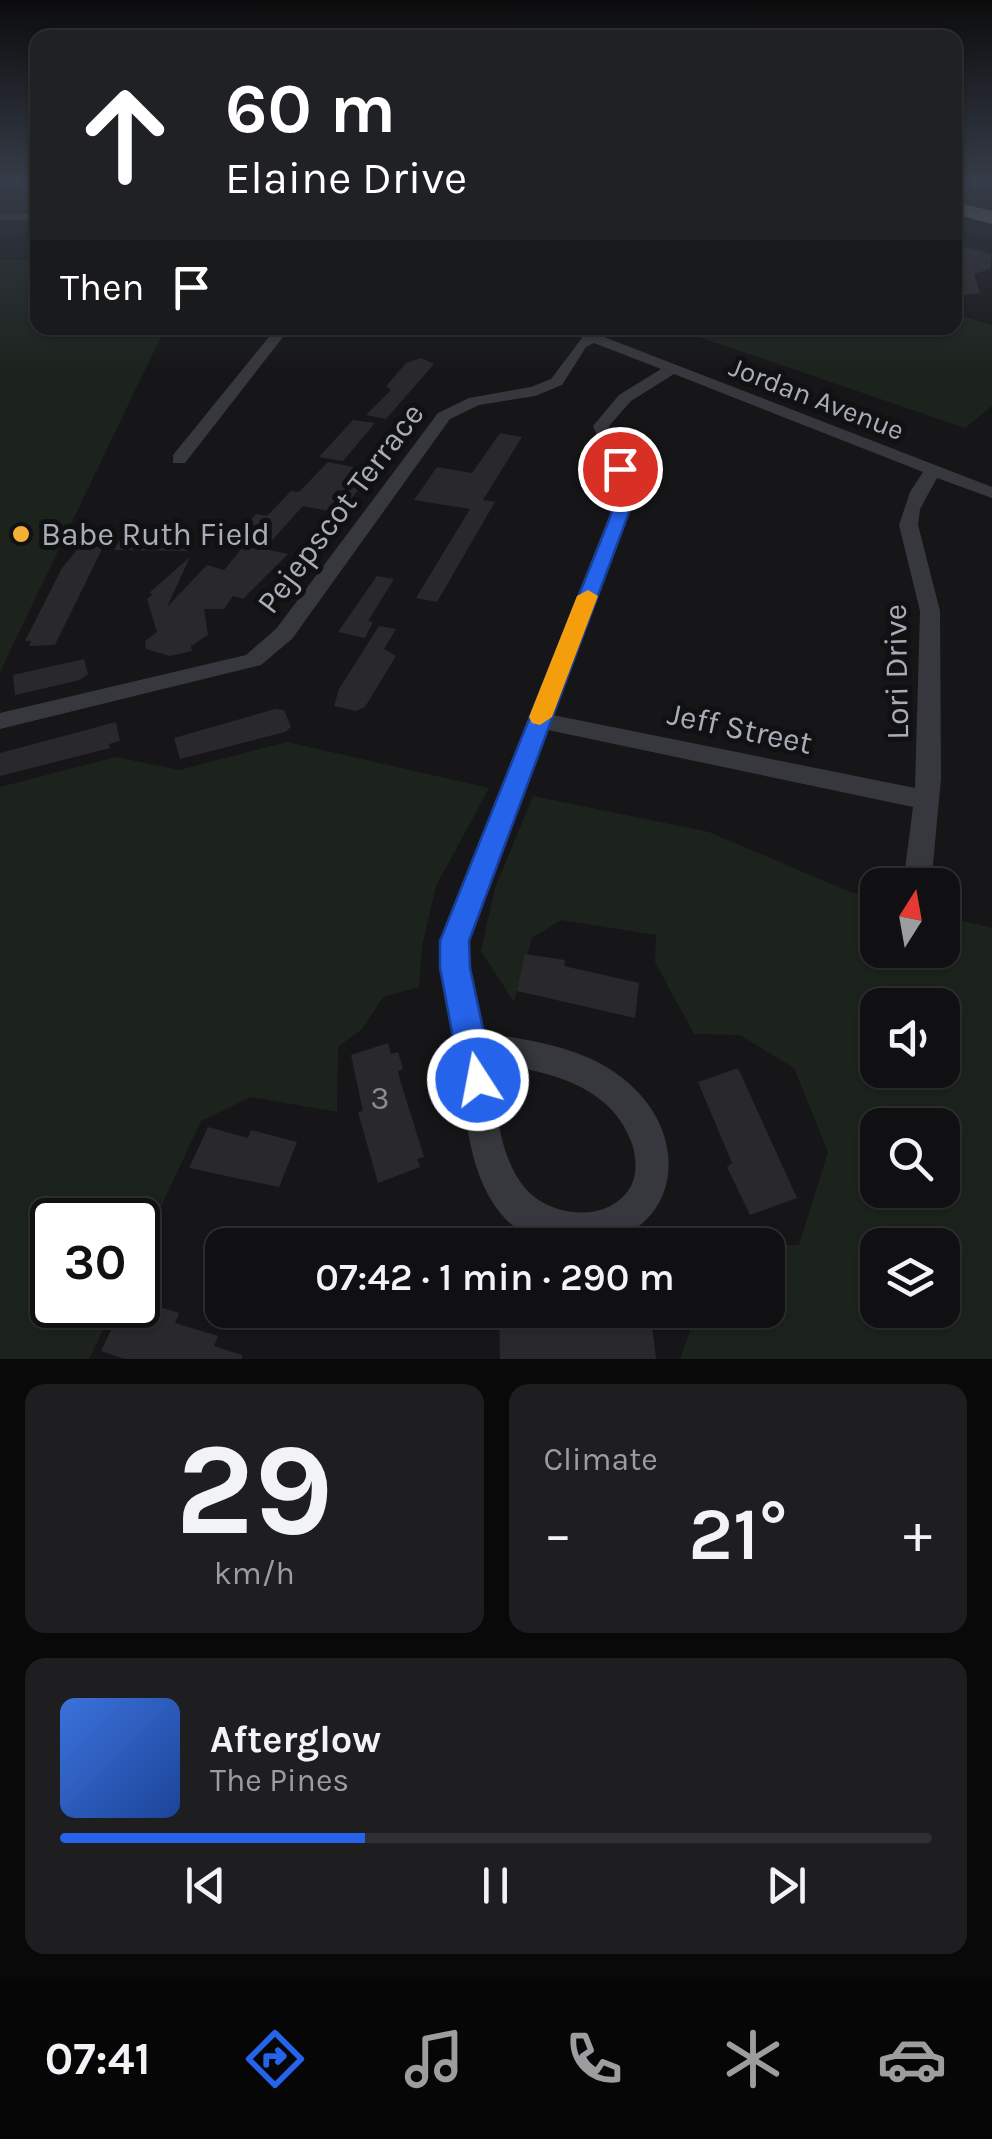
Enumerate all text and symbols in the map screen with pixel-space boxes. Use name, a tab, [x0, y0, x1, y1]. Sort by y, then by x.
text: 60 m	[225, 68, 396, 150]
icon: ahead	[60, 70, 190, 200]
text: Elaine Drive	[225, 152, 467, 204]
icon: arrive	[164, 260, 219, 315]
text: Then	[60, 265, 144, 310]
street label: Jordan Avenue	[725, 350, 909, 447]
street label: Pejepscot Terrace	[249, 396, 431, 621]
pin	[578, 427, 663, 512]
icon: arrive	[593, 442, 648, 497]
place label: Babe Ruth Field	[41, 516, 270, 553]
marker: Babe Ruth Field	[10, 523, 32, 545]
street label: Lori Drive	[877, 604, 916, 740]
street label: Jeff Street	[664, 695, 815, 762]
north arrow	[860, 868, 960, 968]
map controls	[860, 868, 960, 1328]
button: sound	[860, 988, 960, 1088]
position arrow	[426, 1028, 530, 1132]
house number: 3	[371, 1080, 389, 1117]
button: search	[860, 1108, 960, 1208]
speed limit sign: 30	[30, 1198, 160, 1328]
button: layers	[860, 1228, 960, 1328]
text: 07:42 · 1 min · 290 m	[315, 1255, 675, 1300]
text: 29	[175, 1414, 333, 1566]
text: Climate	[544, 1441, 658, 1478]
text: 21°	[688, 1490, 787, 1578]
text: −	[544, 1502, 572, 1566]
text: +	[903, 1502, 932, 1566]
text: km/h	[214, 1555, 295, 1592]
text: Afterglow	[210, 1717, 381, 1762]
text: The Pines	[210, 1762, 349, 1799]
icon: previous	[178, 1858, 233, 1913]
icon: pause	[468, 1858, 523, 1913]
icon: next	[759, 1858, 814, 1913]
icon: directions	[240, 2024, 310, 2094]
icon: music	[399, 2024, 469, 2094]
icon: phone	[559, 2024, 629, 2094]
icon: climate	[718, 2024, 788, 2094]
icon: car	[877, 2024, 947, 2094]
text: 07:41	[45, 2033, 150, 2085]

